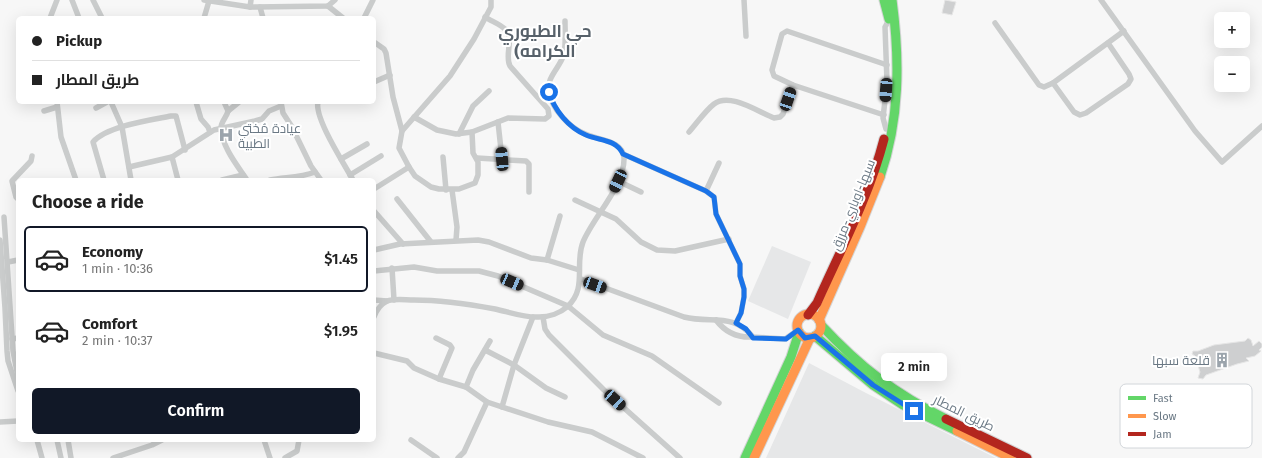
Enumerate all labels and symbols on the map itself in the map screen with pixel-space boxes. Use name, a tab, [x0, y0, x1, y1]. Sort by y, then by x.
district label: حي الطيوري (الكرامه	[498, 21, 592, 62]
car	[879, 78, 893, 102]
route start	[540, 83, 558, 101]
car	[778, 86, 798, 112]
place label: عيادة مُختي الطبية	[238, 121, 301, 151]
hospital icon: عيادة مُختي الطبية	[217, 126, 235, 144]
car	[495, 147, 509, 171]
street label: سبها-اوباري-مرزق	[828, 157, 881, 254]
car	[607, 168, 629, 194]
car	[499, 272, 525, 292]
car	[582, 275, 608, 295]
building icon: قلعة سبها	[1213, 351, 1231, 369]
callout: 2 min	[881, 353, 947, 381]
place label: قلعة سبها	[1152, 353, 1210, 368]
legend	[1120, 384, 1252, 448]
car	[602, 388, 628, 412]
street label: طريق المطار	[930, 391, 997, 434]
text: Fast	[1153, 392, 1173, 405]
route end	[905, 402, 923, 420]
text: Slow	[1153, 410, 1177, 423]
text: Jam	[1153, 428, 1172, 441]

